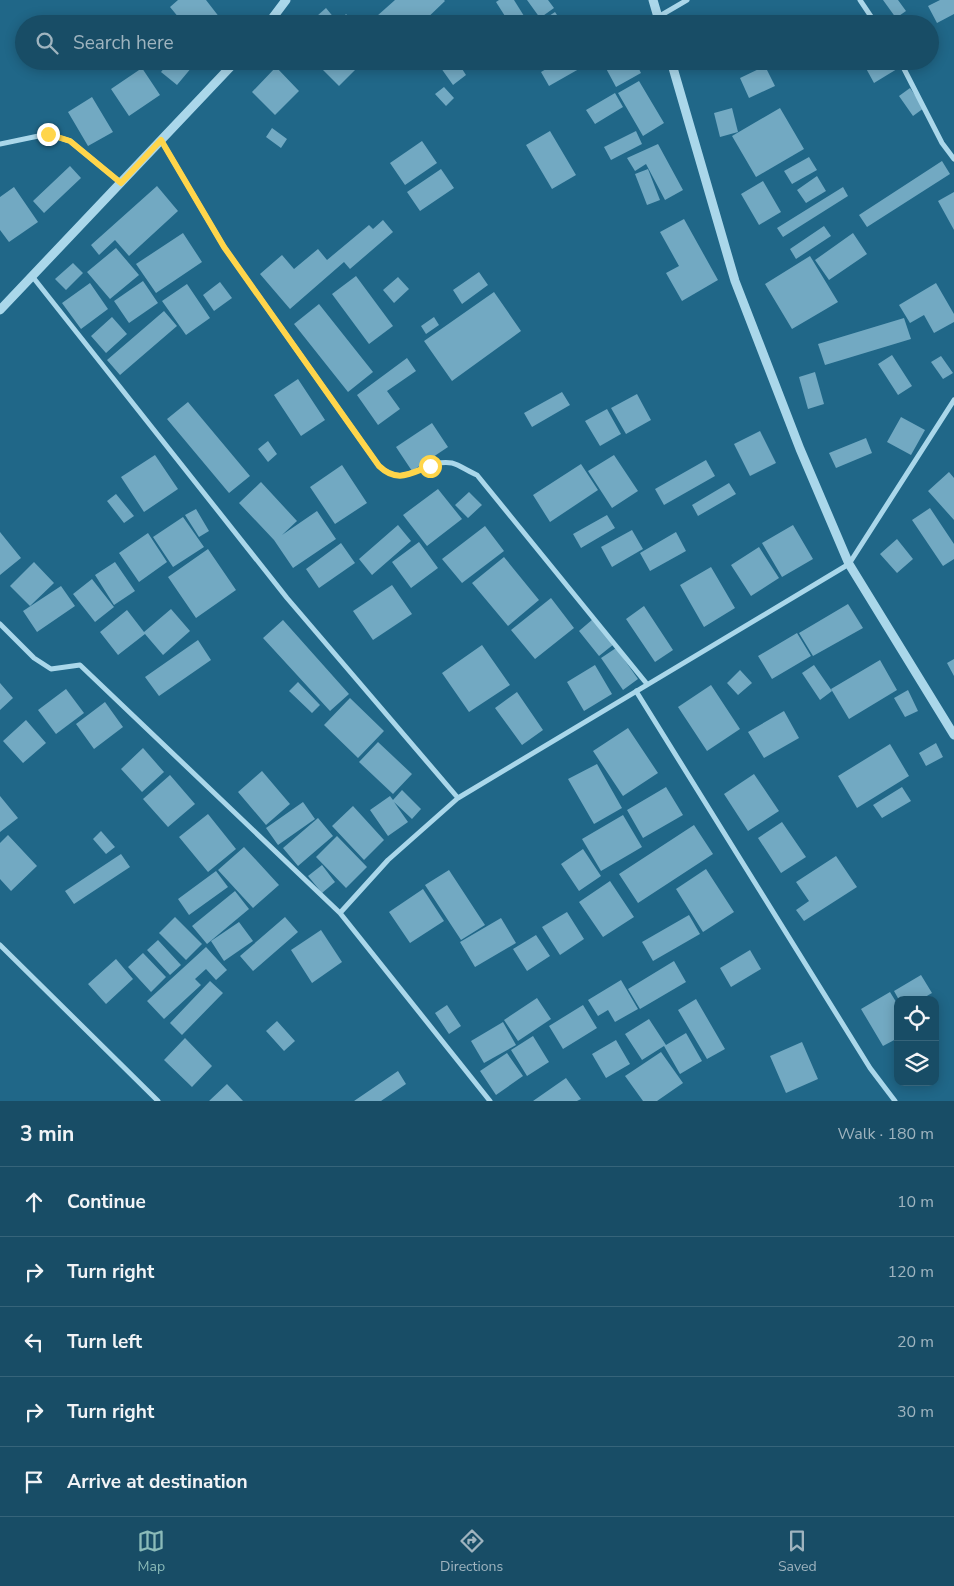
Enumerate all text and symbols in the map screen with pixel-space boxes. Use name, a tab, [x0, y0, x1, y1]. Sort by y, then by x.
search box	[15, 15, 939, 70]
icon: search	[33, 29, 61, 57]
text: Search here	[73, 30, 174, 56]
route end	[37, 123, 60, 146]
route start	[419, 455, 442, 478]
map controls	[894, 996, 939, 1086]
button: locate	[894, 996, 939, 1041]
button: layers	[894, 1041, 939, 1086]
text: 3 min	[20, 1120, 74, 1148]
text: Walk · 180 m	[838, 1123, 934, 1145]
icon: ahead	[20, 1188, 48, 1216]
text: Continue	[67, 1189, 146, 1215]
text: 10 m	[897, 1191, 934, 1213]
icon: right	[20, 1258, 48, 1286]
text: Turn right	[67, 1259, 154, 1285]
text: 120 m	[887, 1261, 934, 1283]
icon: left	[20, 1328, 48, 1356]
text: Turn left	[67, 1329, 142, 1355]
text: 20 m	[897, 1331, 934, 1353]
icon: right	[20, 1398, 48, 1426]
text: Turn right	[67, 1399, 154, 1425]
text: 30 m	[897, 1401, 934, 1423]
icon: arrive	[20, 1468, 48, 1496]
text: Arrive at destination	[67, 1469, 248, 1495]
tab: Map	[137, 1527, 165, 1576]
tab: Directions	[440, 1527, 503, 1576]
tab: Saved	[778, 1527, 817, 1576]

